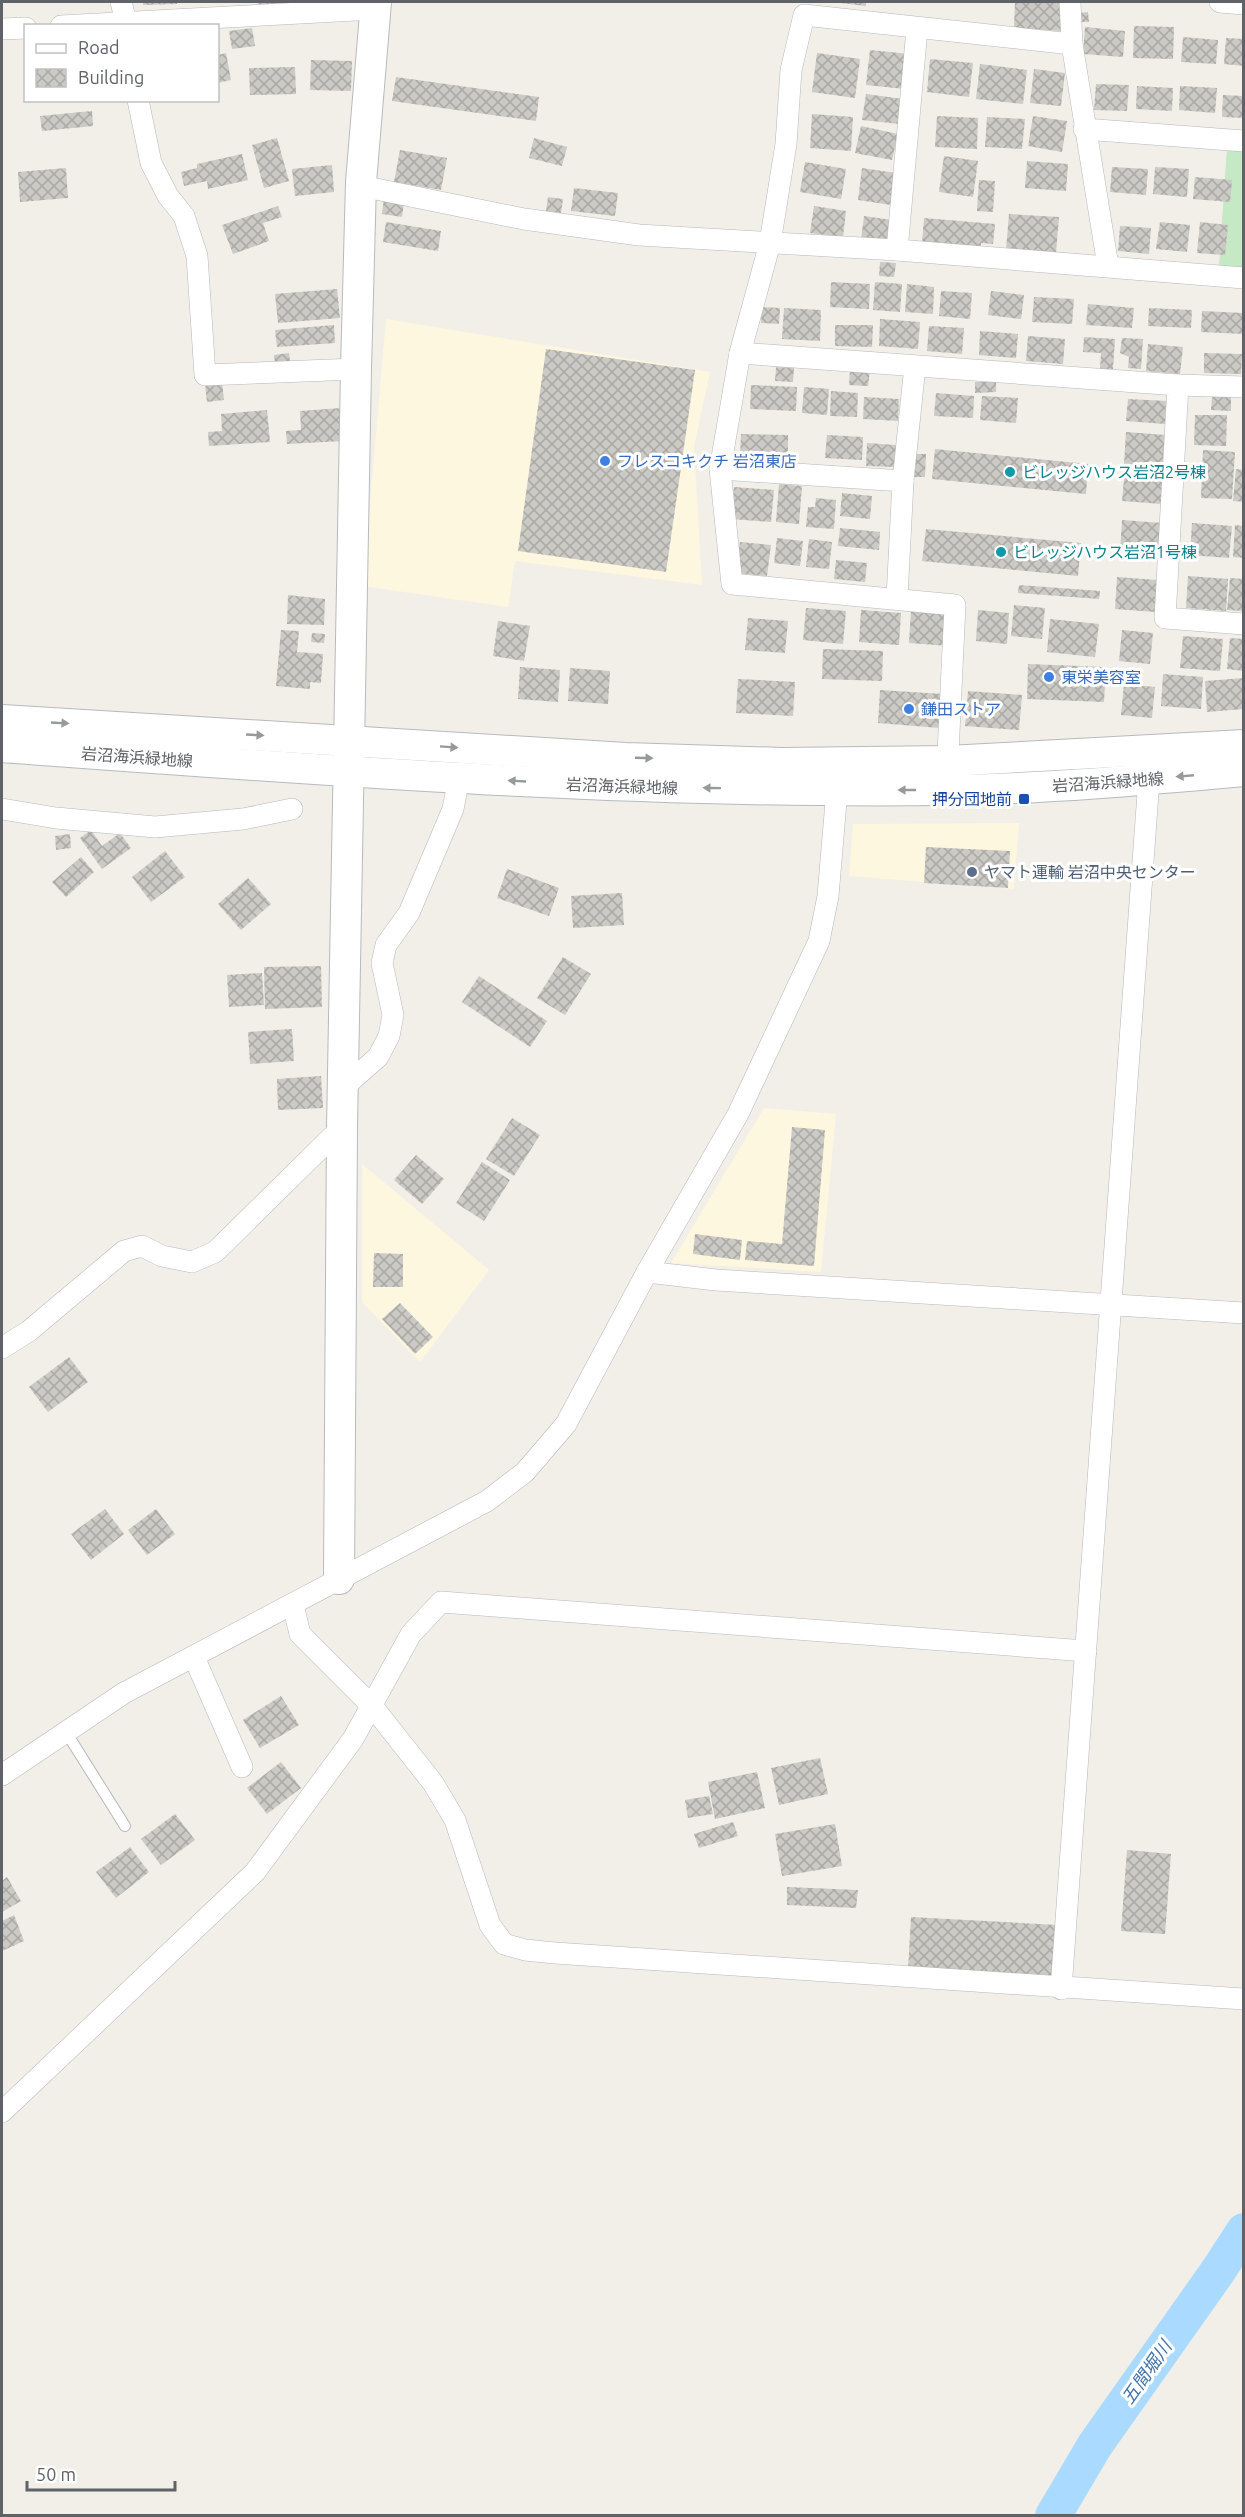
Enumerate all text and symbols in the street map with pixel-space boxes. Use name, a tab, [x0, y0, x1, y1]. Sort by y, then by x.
legend	[24, 24, 219, 102]
text: Road	[78, 37, 120, 57]
text: Building	[78, 67, 144, 87]
place label: フレスコキクチ 岩沼東店	[617, 452, 797, 470]
marker: フレスコキクチ 岩沼東店	[598, 454, 612, 468]
place label: ビレッジハウス岩沼2号棟	[1022, 463, 1206, 481]
marker: ビレッジハウス岩沼2号棟	[1003, 465, 1017, 479]
place label: ビレッジハウス岩沼1号棟	[1013, 543, 1197, 561]
marker: ビレッジハウス岩沼1号棟	[994, 545, 1008, 559]
place label: 東栄美容室	[1061, 668, 1141, 686]
marker: 東栄美容室	[1042, 670, 1056, 684]
place label: 鎌田ストア	[921, 700, 1001, 718]
marker: 鎌田ストア	[902, 702, 916, 716]
one-way arrow	[50, 719, 69, 728]
one-way arrow	[245, 730, 264, 740]
one-way arrow	[440, 742, 459, 751]
street label: 岩沼海浜緑地線	[81, 744, 193, 770]
one-way arrow	[634, 754, 653, 763]
street label: 岩沼海浜緑地線	[1052, 769, 1164, 795]
one-way arrow	[1176, 771, 1195, 781]
street label: 岩沼海浜緑地線	[566, 775, 678, 797]
one-way arrow	[507, 776, 526, 786]
one-way arrow	[702, 783, 721, 793]
one-way arrow	[897, 785, 916, 795]
place label: 押分団地前	[932, 790, 1012, 808]
marker: 押分団地前	[1017, 792, 1031, 806]
place label: ヤマト運輸 岩沼中央センター	[984, 863, 1196, 881]
marker: ヤマト運輸 岩沼中央センター	[965, 865, 979, 879]
water label: 五間堀川	[1117, 2335, 1176, 2407]
scale bar	[27, 2454, 176, 2492]
text: 50 m	[36, 2464, 76, 2484]

